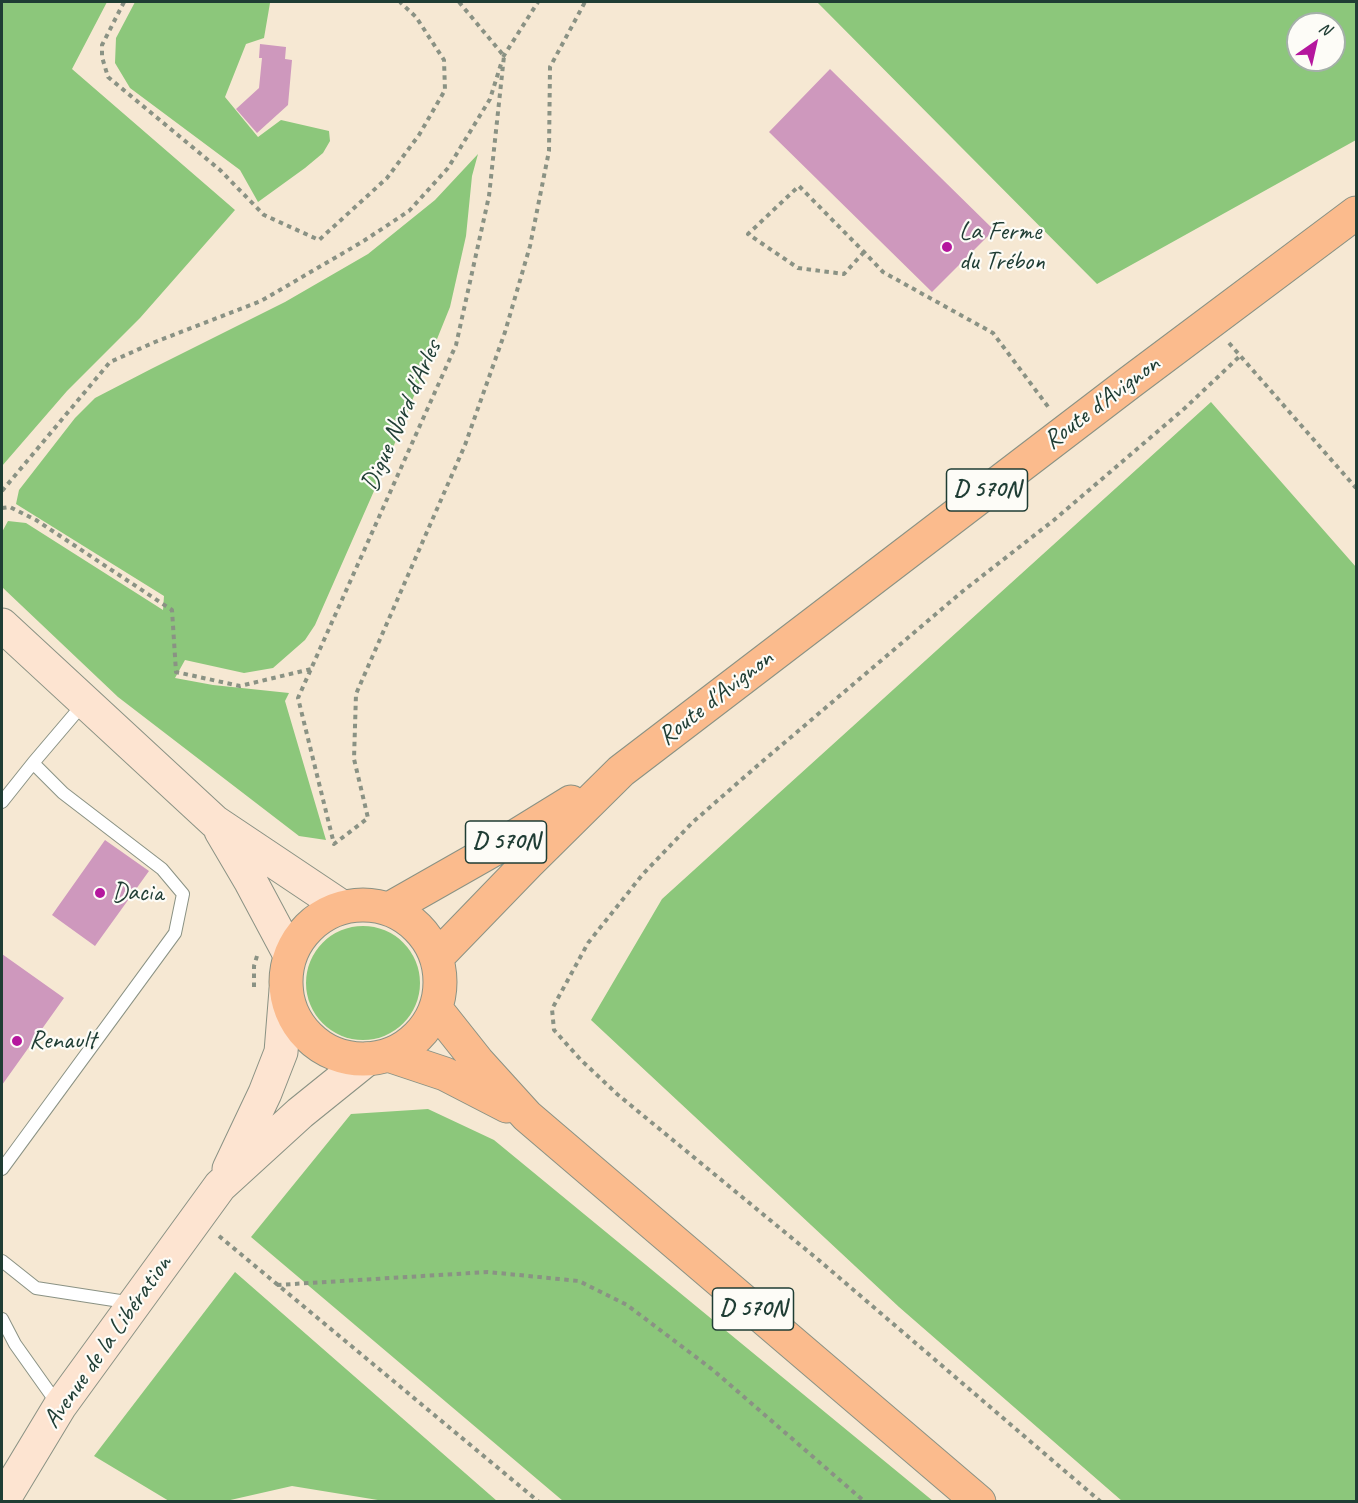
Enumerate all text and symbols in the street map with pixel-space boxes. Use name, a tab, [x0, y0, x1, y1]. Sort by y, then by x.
north arrow	[1286, 12, 1346, 72]
text: N	[1315, 18, 1335, 40]
place label: La Ferme du Trébon	[959, 216, 1045, 278]
marker: La Ferme du Trébon	[940, 240, 954, 254]
street label: Digue Nord d'Arles	[355, 336, 449, 496]
street label: Route d'Avignon	[1038, 349, 1166, 457]
road number: D 570N	[946, 469, 1028, 511]
street label: Route d'Avignon	[652, 643, 780, 753]
road number: D 570N	[466, 821, 546, 863]
place label: Dacia	[112, 877, 163, 909]
marker: Dacia	[93, 886, 107, 900]
place label: Renault	[29, 1025, 96, 1057]
marker: Renault	[10, 1034, 24, 1048]
street label: Avenue de la Libération	[37, 1250, 179, 1434]
road number: D 570N	[712, 1288, 794, 1330]

